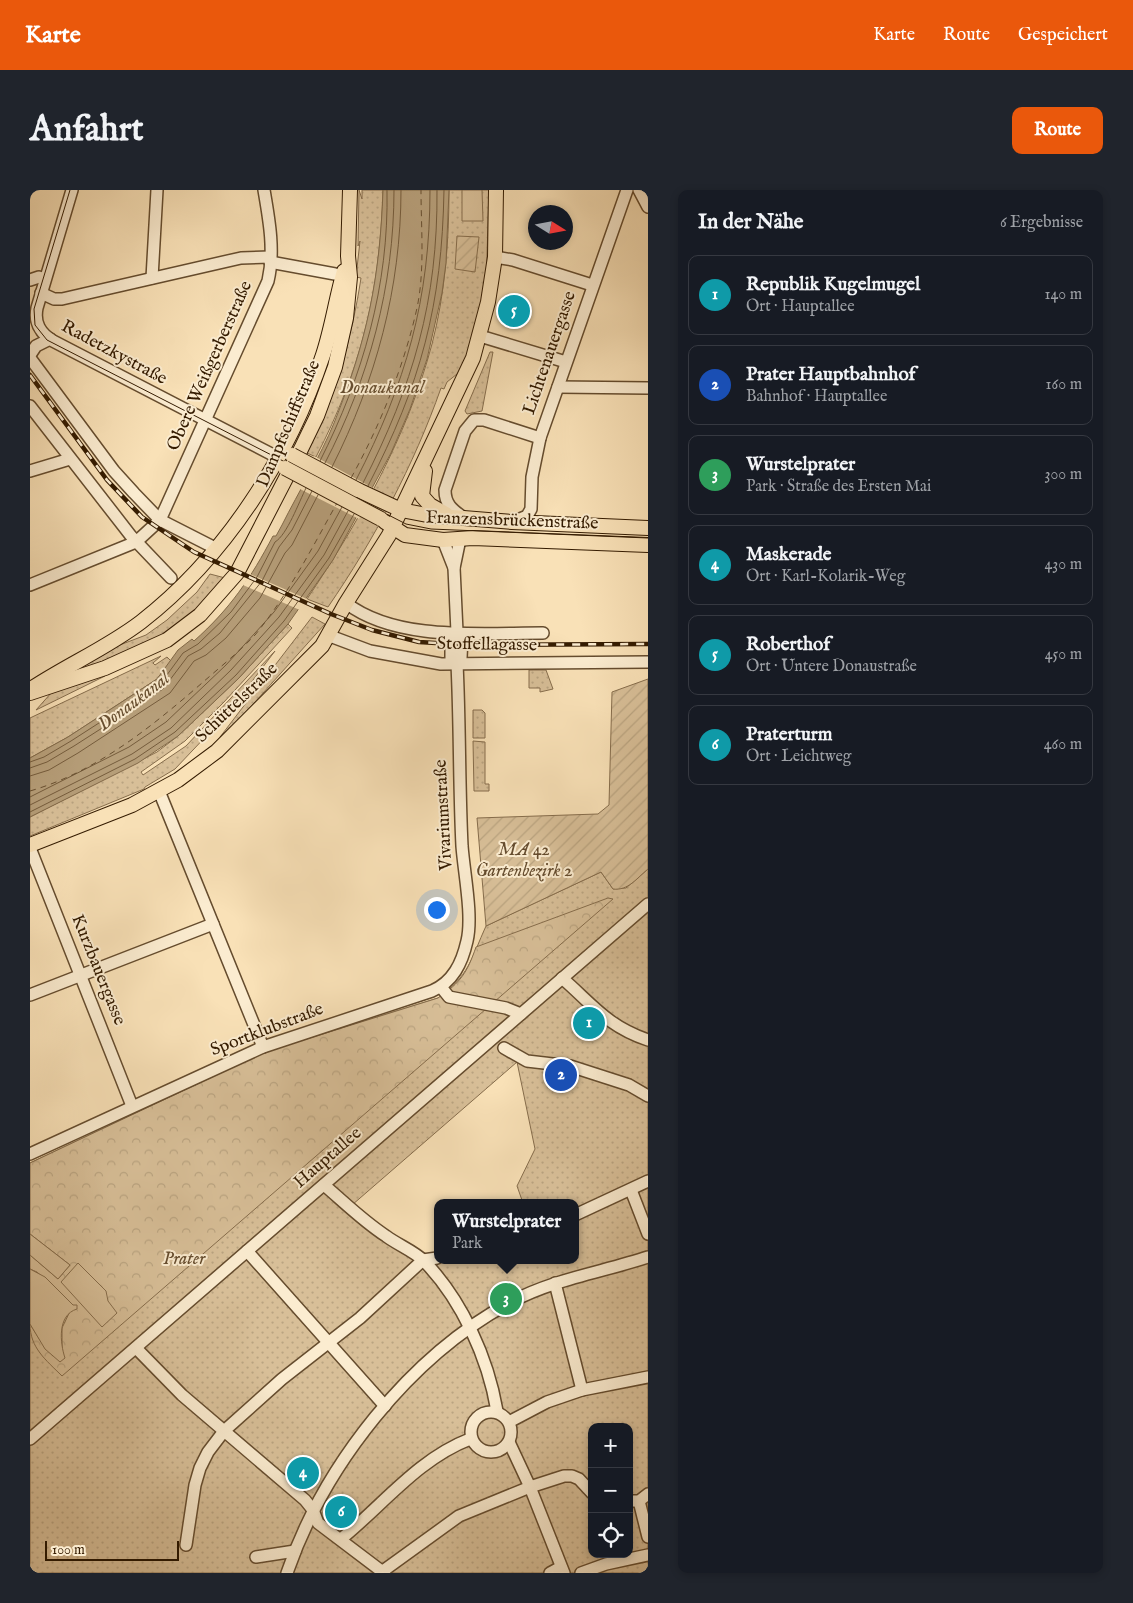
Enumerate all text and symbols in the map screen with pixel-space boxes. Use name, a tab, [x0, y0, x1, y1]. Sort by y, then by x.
text: Karte	[25, 20, 81, 51]
text: Karte	[873, 24, 915, 47]
text: Route	[943, 24, 990, 47]
text: Gespeichert	[1018, 24, 1108, 47]
button: Route	[1012, 107, 1103, 154]
text: Anfahrt	[30, 108, 144, 153]
north arrow	[528, 205, 573, 250]
text: In der Nähe	[698, 209, 804, 236]
text: 6 Ergebnisse	[1000, 213, 1083, 233]
text: Republik Kugelmugel	[746, 273, 920, 297]
street label: Obere Weißgerberstraße	[162, 277, 258, 455]
text: 1	[712, 285, 718, 305]
text: 140 m	[1044, 285, 1082, 305]
street label: Lichtenauergasse	[518, 288, 582, 418]
pin: 5	[498, 292, 530, 330]
text: Ort · Hauptallee	[746, 297, 855, 317]
street label: Radetzkystraße	[57, 315, 171, 391]
street label: Dampfschiffstraße	[252, 357, 326, 491]
text: Prater Hauptbahnhof	[746, 363, 915, 387]
text: 2	[711, 375, 719, 395]
text: 160 m	[1046, 375, 1082, 395]
water label: Donaukanal	[340, 376, 426, 400]
text: Bahnhof · Hauptallee	[746, 387, 887, 407]
text: Wurstelprater	[746, 453, 855, 477]
text: 3	[712, 465, 718, 485]
text: 300 m	[1044, 465, 1082, 485]
text: Park · Straße des Ersten Mai	[746, 477, 931, 497]
street label: Franzensbrückenstraße	[425, 506, 599, 536]
text: Maskerade	[746, 543, 832, 567]
text: 4	[711, 555, 719, 575]
text: 430 m	[1044, 555, 1082, 575]
text: Ort · Karl-Kolarik-Weg	[746, 567, 905, 587]
street label: Stoffellagasse	[437, 633, 537, 657]
text: Roberthof	[746, 633, 830, 657]
text: 5	[712, 645, 718, 665]
text: 450 m	[1045, 645, 1082, 665]
text: Ort · Untere Donaustraße	[746, 657, 917, 677]
street label: Schüttelstraße	[191, 658, 283, 748]
water label: Donaukanal	[93, 666, 176, 737]
text: Praterturm	[746, 723, 832, 747]
text: 6	[712, 735, 718, 755]
text: 460 m	[1044, 735, 1082, 755]
text: Ort · Leichtweg	[746, 747, 852, 767]
street label: Vivariumstraße	[430, 759, 458, 872]
park label: MA 42 Gartenbezirk 2	[475, 839, 573, 883]
your location	[424, 897, 450, 923]
street label: Kurzbauergasse	[65, 911, 131, 1029]
street label: Sportklubstraße	[207, 998, 327, 1062]
pin: 1	[573, 1004, 605, 1042]
pin: 2	[545, 1056, 577, 1094]
street label: Hauptallee	[289, 1122, 367, 1194]
popup	[434, 1199, 579, 1264]
text: Wurstelprater	[452, 1210, 561, 1234]
text: Park	[452, 1234, 482, 1254]
park label: Prater	[163, 1248, 206, 1271]
pin: 3	[490, 1280, 522, 1318]
map controls	[588, 1423, 633, 1558]
button: +	[588, 1423, 633, 1468]
pin: 4	[287, 1454, 319, 1492]
button: −	[588, 1468, 633, 1513]
pin: 6	[325, 1493, 357, 1531]
button: locate	[588, 1513, 633, 1558]
scale bar	[45, 1538, 179, 1561]
text: 100 m	[52, 1541, 85, 1559]

